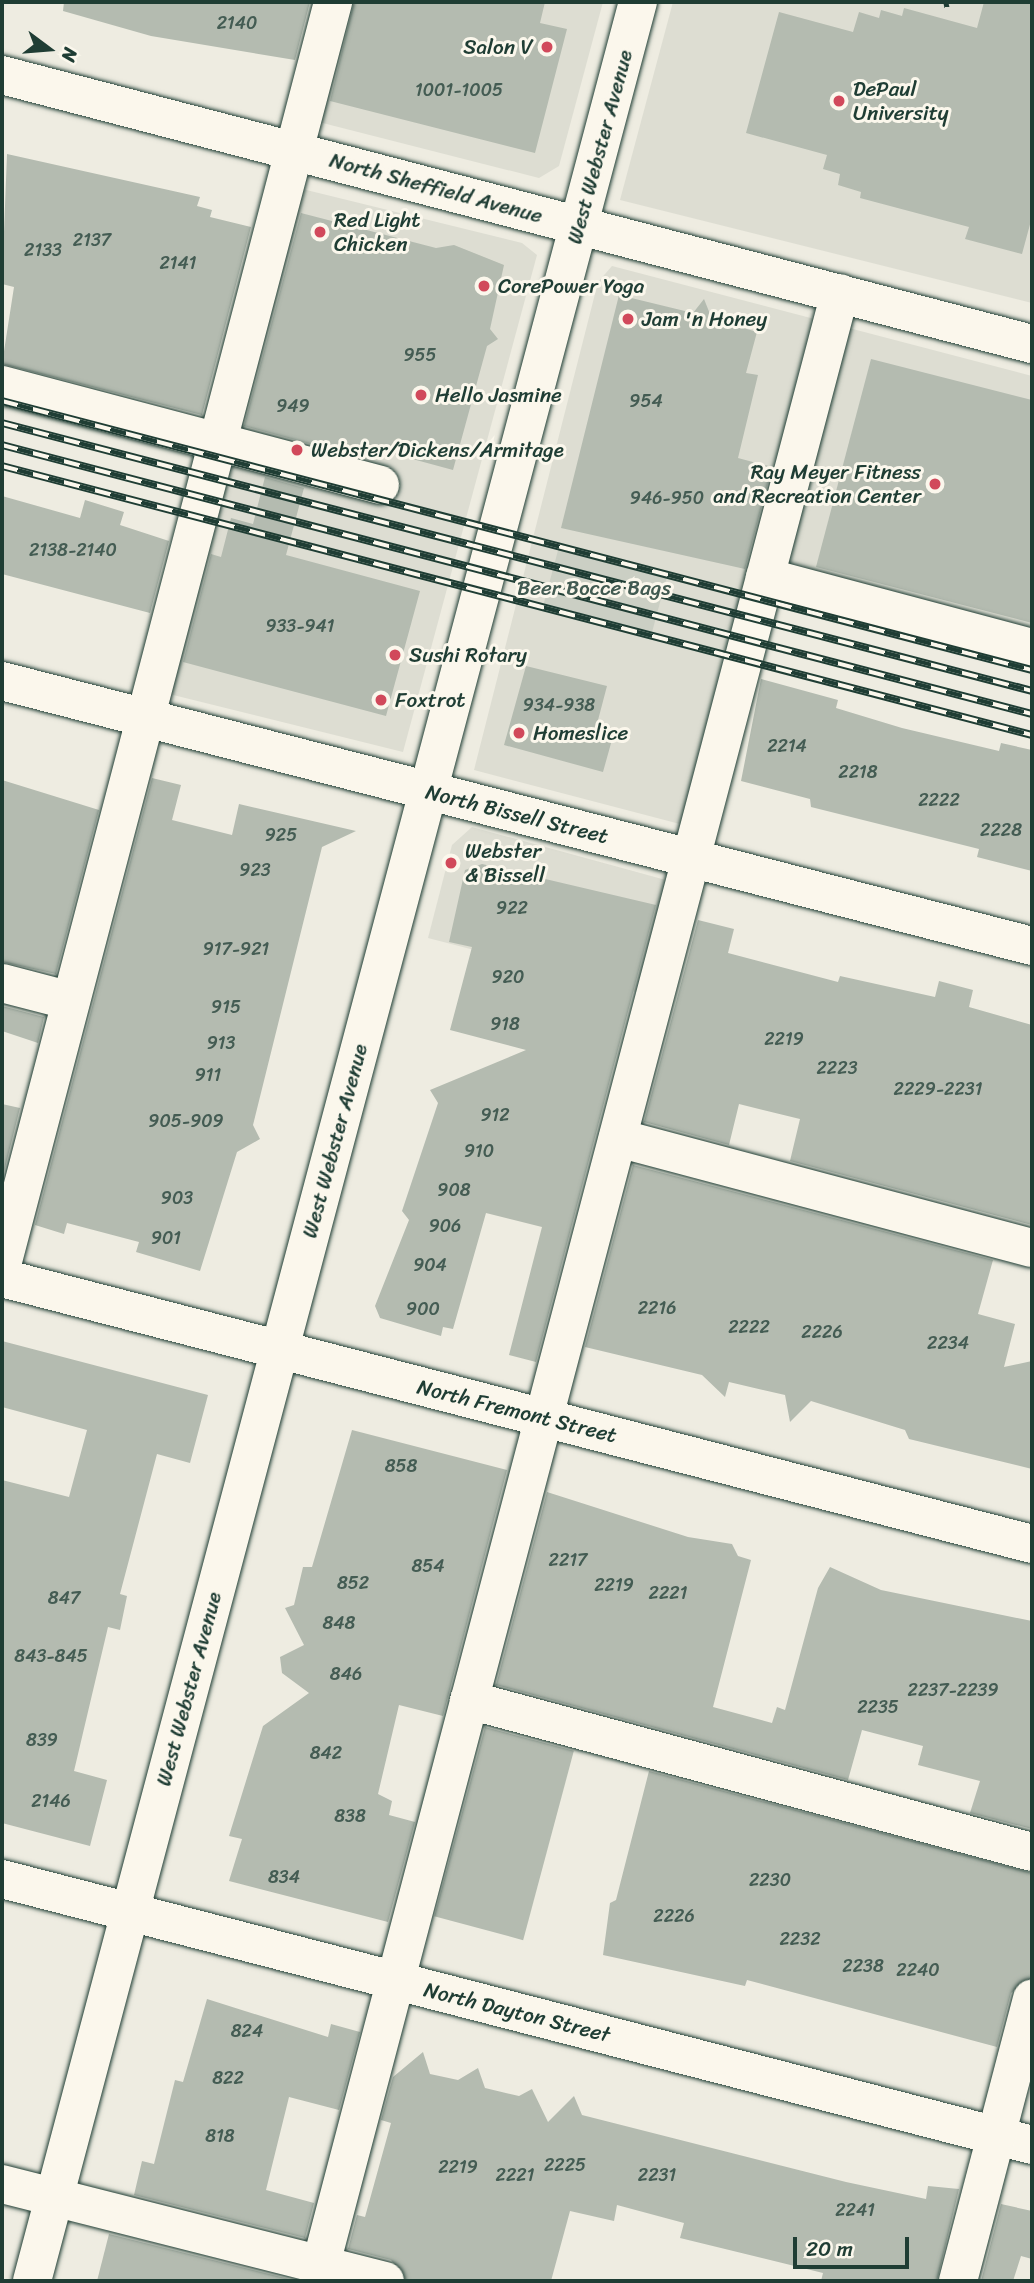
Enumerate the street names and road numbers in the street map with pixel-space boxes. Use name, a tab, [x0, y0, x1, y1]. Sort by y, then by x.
street label: West Webster Avenue	[562, 47, 638, 247]
street label: North Sheffield Avenue	[327, 147, 545, 229]
street label: North Bissell Street	[423, 779, 611, 849]
street label: West Webster Avenue	[297, 1041, 373, 1241]
street label: North Fremont Street	[415, 1374, 619, 1448]
street label: West Webster Avenue	[151, 1589, 227, 1789]
street label: North Dayton Street	[421, 1977, 613, 2047]

